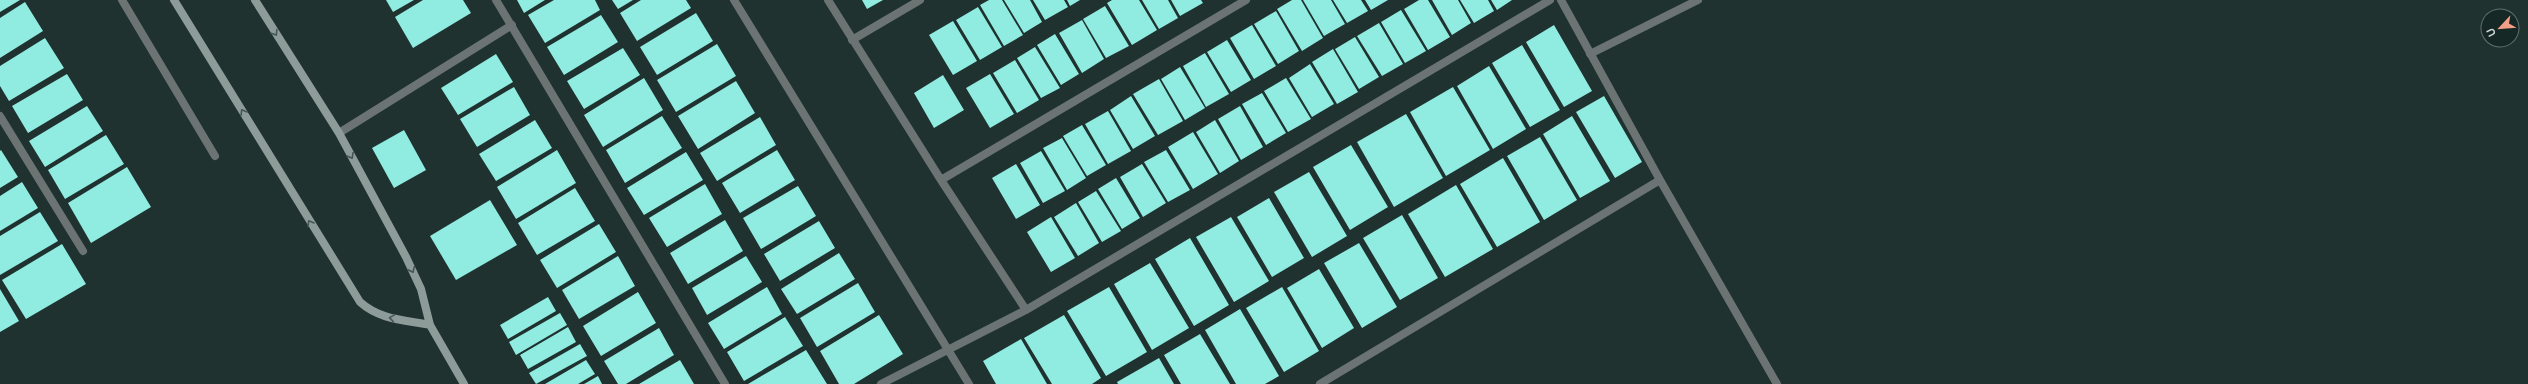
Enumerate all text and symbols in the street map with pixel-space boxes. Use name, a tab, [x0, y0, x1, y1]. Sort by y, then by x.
north arrow	[2480, 8, 2520, 48]
text: U	[2483, 26, 2499, 39]
one-way arrow	[271, 29, 278, 36]
one-way arrow	[240, 109, 247, 116]
one-way arrow	[346, 152, 353, 159]
one-way arrow	[308, 220, 315, 227]
one-way arrow	[407, 266, 415, 274]
one-way arrow	[389, 314, 395, 323]

